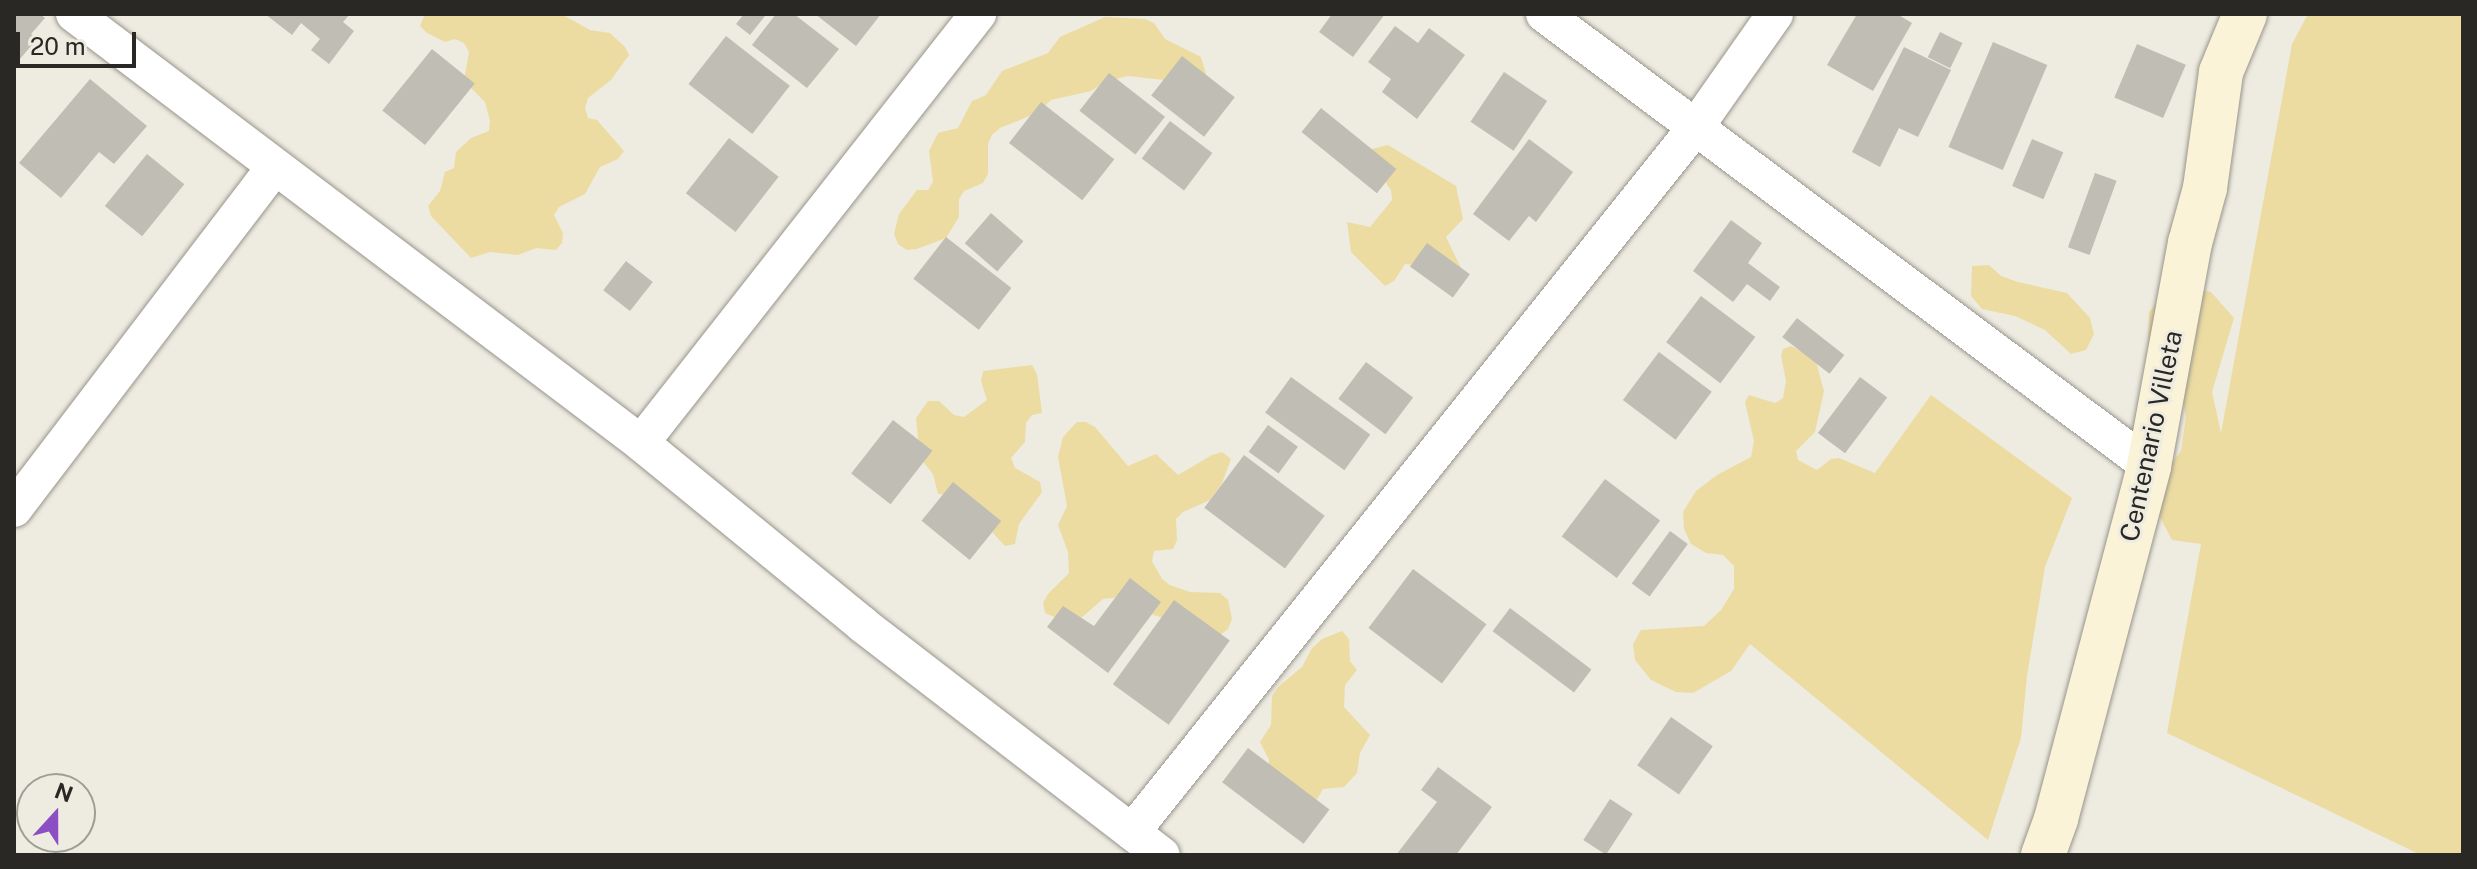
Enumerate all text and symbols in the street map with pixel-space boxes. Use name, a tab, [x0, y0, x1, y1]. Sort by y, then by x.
scale bar	[20, 16, 140, 66]
text: 20 m	[30, 32, 86, 60]
street label: Centenario Villeta	[2113, 327, 2189, 545]
north arrow	[16, 773, 96, 853]
text: N	[51, 777, 77, 808]

